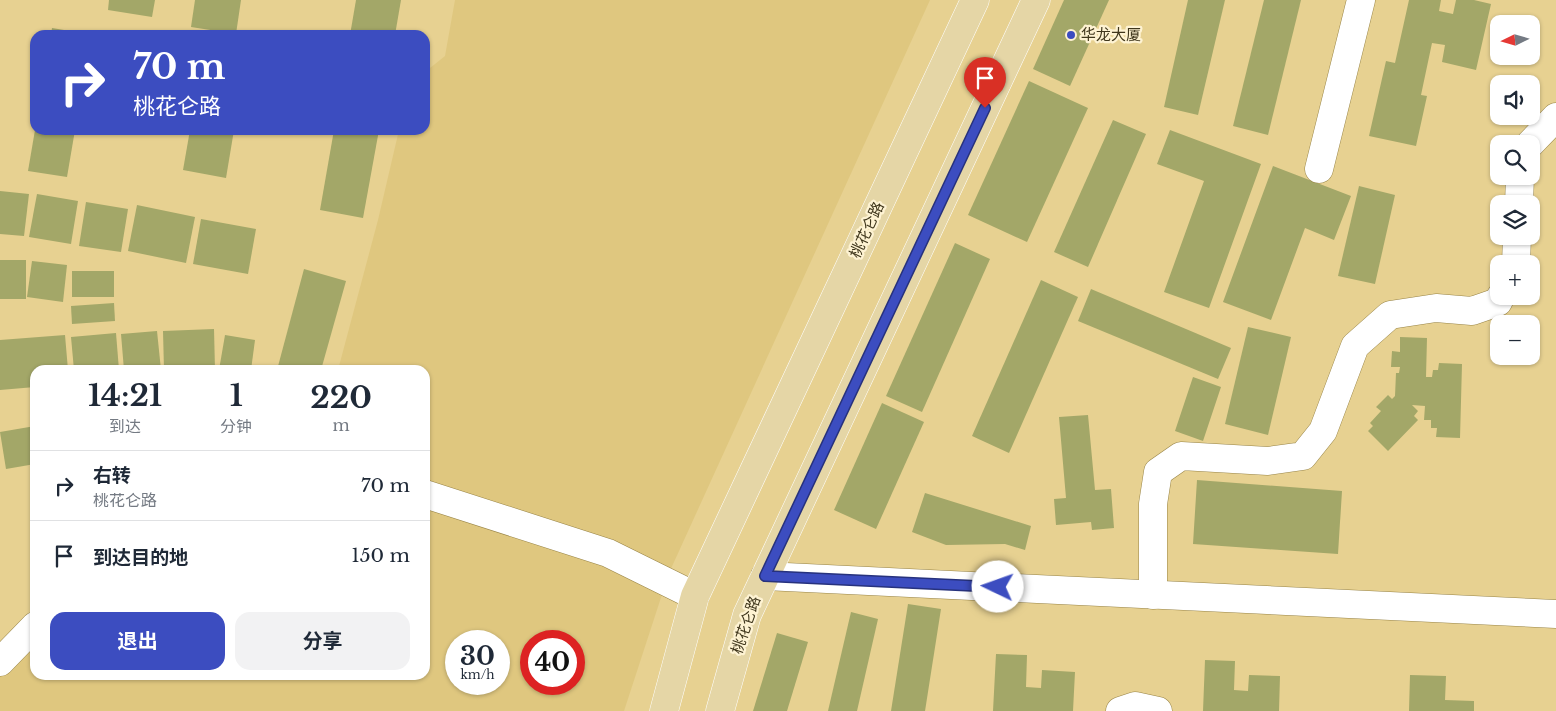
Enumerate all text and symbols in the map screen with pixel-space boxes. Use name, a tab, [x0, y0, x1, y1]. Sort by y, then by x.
north arrow	[1490, 15, 1540, 65]
map controls	[1490, 15, 1540, 365]
place label: 华龙大厦	[1081, 25, 1141, 44]
marker: 华龙大厦	[1065, 29, 1077, 41]
text: 70 m	[133, 45, 226, 88]
icon: right	[50, 50, 115, 115]
pin	[964, 57, 1006, 108]
icon: arrive	[971, 64, 999, 92]
button: sound	[1490, 75, 1540, 125]
text: 桃花仑路	[133, 93, 221, 120]
button: search	[1490, 135, 1540, 185]
button: layers	[1490, 195, 1540, 245]
street label: 桃花仑路	[845, 199, 888, 261]
button: +	[1490, 255, 1540, 305]
button: −	[1490, 315, 1540, 365]
text: 14:21	[88, 377, 162, 414]
text: 1	[230, 377, 243, 414]
text: 220	[310, 379, 372, 416]
text: m	[333, 415, 350, 435]
text: 到达	[109, 416, 141, 436]
text: 分钟	[220, 416, 252, 436]
text: 右转	[93, 464, 131, 487]
icon: right	[50, 472, 78, 500]
text: 70 m	[361, 474, 410, 497]
text: 桃花仑路	[93, 490, 157, 510]
icon: arrive	[50, 542, 78, 570]
text: 150 m	[351, 544, 410, 567]
text: 到达目的地	[93, 546, 188, 569]
position arrow	[971, 560, 1023, 612]
street label: 桃花仑路	[727, 593, 764, 656]
button: 退出	[50, 612, 225, 670]
button: 分享	[235, 612, 410, 670]
speed limit sign: 40	[520, 630, 585, 695]
text: 30	[460, 641, 495, 672]
text: km/h	[460, 667, 495, 682]

